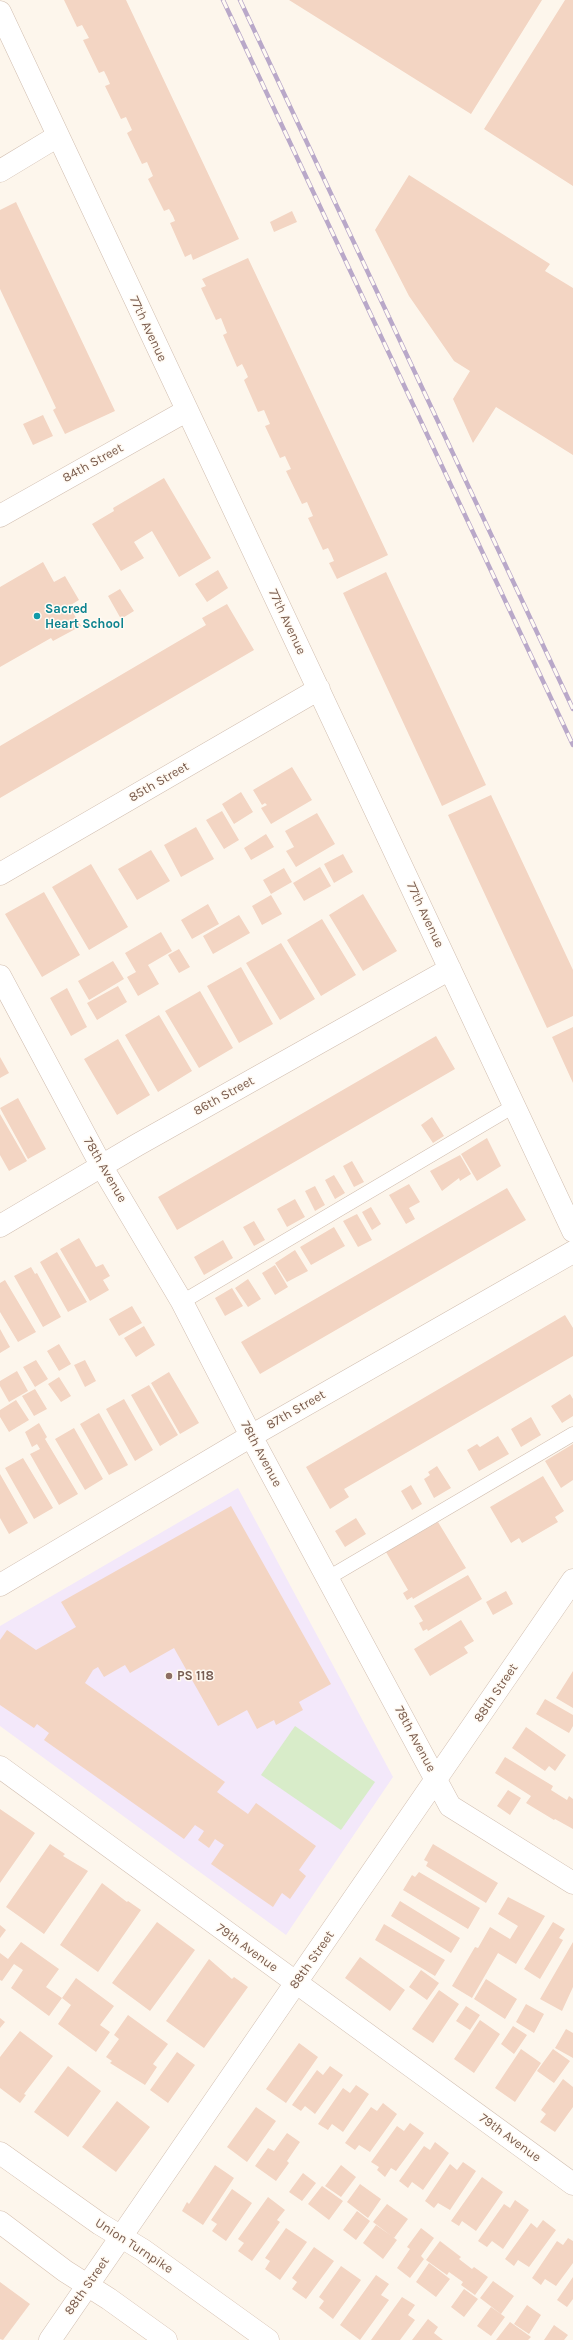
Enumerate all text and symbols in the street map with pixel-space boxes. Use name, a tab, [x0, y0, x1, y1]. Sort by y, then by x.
street label: 77th Avenue	[126, 294, 170, 364]
street label: 84th Street	[60, 440, 126, 486]
street label: 77th Avenue	[265, 587, 309, 657]
place label: Sacred Heart School	[45, 601, 124, 632]
marker: Sacred Heart School	[32, 611, 42, 621]
street label: 85th Street	[126, 759, 192, 805]
street label: 77th Avenue	[403, 880, 447, 950]
street label: 86th Street	[191, 1073, 257, 1119]
street label: 78th Avenue	[80, 1135, 130, 1205]
street label: 87th Street	[264, 1387, 328, 1433]
street label: 78th Avenue	[237, 1418, 285, 1490]
street label: 88th Street	[471, 1661, 521, 1725]
place label: PS 118	[177, 1668, 214, 1684]
marker: PS 118	[164, 1671, 174, 1681]
street label: 78th Avenue	[391, 1703, 439, 1775]
street label: 79th Avenue	[213, 1920, 281, 1976]
street label: 88th Street	[286, 1928, 338, 1992]
street label: 79th Avenue	[476, 2110, 544, 2166]
street label: Union Turnpike	[92, 2215, 176, 2277]
street label: 88th Street	[61, 2254, 113, 2318]

